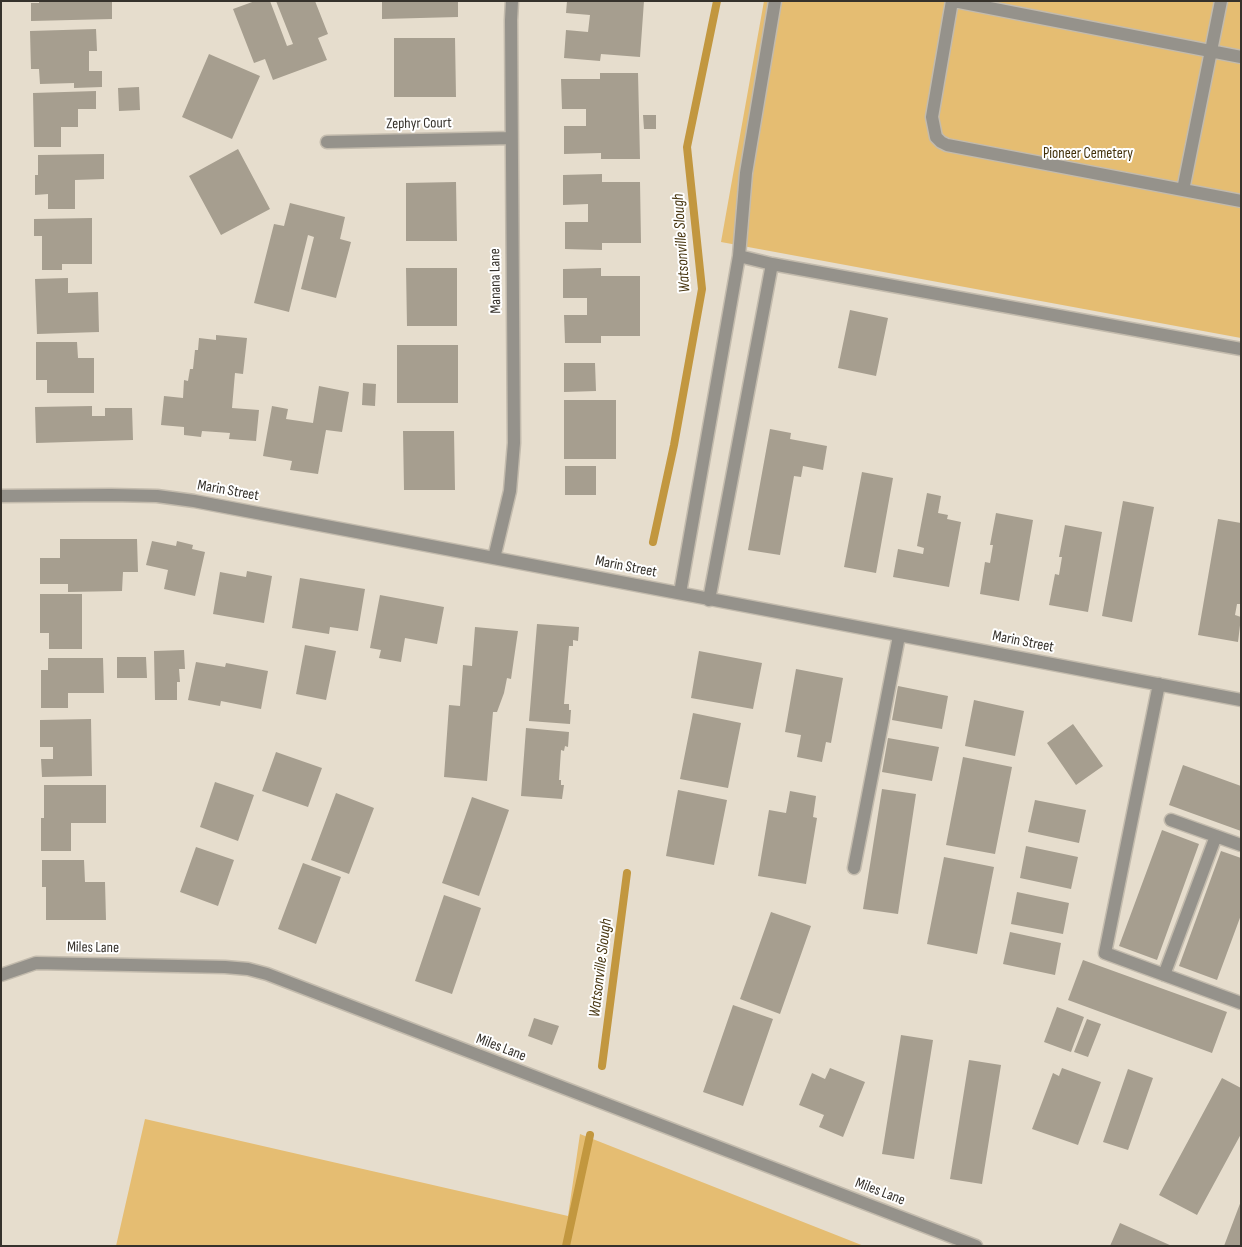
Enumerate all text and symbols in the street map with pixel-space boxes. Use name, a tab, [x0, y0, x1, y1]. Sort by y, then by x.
street label: Zephyr Court	[386, 114, 452, 134]
park label: Pioneer Cemetery	[1043, 145, 1133, 163]
water label: Watsonville Slough	[669, 193, 695, 293]
street label: Manana Lane	[486, 248, 506, 314]
street label: Marin Street	[196, 477, 260, 505]
street label: Marin Street	[594, 552, 658, 582]
street label: Marin Street	[991, 627, 1055, 657]
water label: Watsonville Slough	[585, 918, 617, 1018]
street label: Miles Lane	[67, 939, 119, 957]
street label: Miles Lane	[473, 1030, 529, 1066]
street label: Miles Lane	[852, 1174, 908, 1210]

